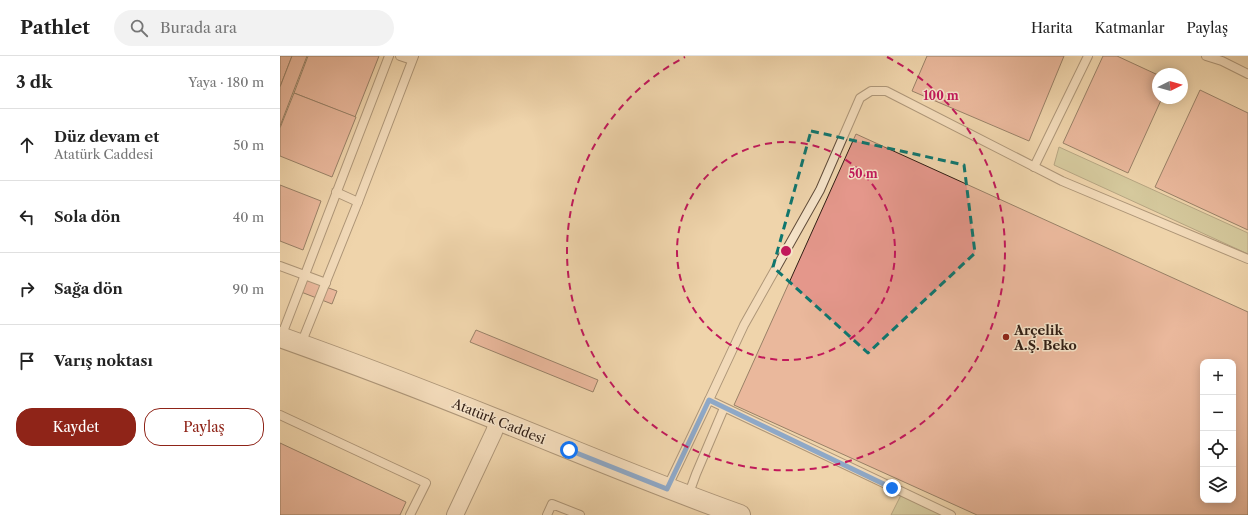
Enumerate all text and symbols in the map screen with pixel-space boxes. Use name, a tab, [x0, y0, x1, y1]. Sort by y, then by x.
search box	[114, 10, 394, 46]
text: Pathlet	[20, 16, 90, 39]
icon: search	[128, 17, 150, 39]
text: Burada ara	[160, 18, 237, 37]
text: Harita	[1031, 19, 1073, 37]
text: Katmanlar	[1095, 19, 1165, 37]
text: Paylaş	[1187, 19, 1228, 37]
north arrow	[1152, 68, 1188, 104]
text: 3 dk	[16, 72, 52, 92]
text: Yaya · 180 m	[188, 74, 264, 90]
text: 100 m	[923, 88, 959, 103]
text: Düz devam et	[54, 127, 159, 146]
icon: ahead	[16, 134, 38, 156]
text: 50 m	[233, 137, 264, 153]
text: Atatürk Caddesi	[54, 146, 153, 162]
text: 50 m	[848, 166, 878, 181]
icon: left	[16, 206, 38, 228]
text: Sola dön	[54, 207, 121, 226]
text: 40 m	[233, 209, 264, 225]
centre of rings	[779, 244, 793, 258]
icon: right	[16, 278, 38, 300]
text: Sağa dön	[54, 279, 123, 298]
text: 90 m	[233, 281, 264, 297]
place label: Arçelik A.Ş. Beko	[1013, 322, 1077, 353]
marker: Arçelik A.Ş. Beko	[1001, 332, 1011, 342]
icon: arrive	[16, 350, 38, 372]
text: Varış noktası	[54, 351, 153, 370]
map controls	[1200, 359, 1236, 503]
button: +	[1200, 359, 1236, 395]
street label: Atatürk Caddesi	[449, 395, 548, 447]
button: −	[1200, 395, 1236, 431]
button: Kaydet	[16, 408, 136, 446]
button: Paylaş	[144, 408, 264, 446]
button: locate	[1200, 431, 1236, 467]
route start	[560, 441, 578, 459]
button: layers	[1200, 467, 1236, 503]
route end	[883, 479, 901, 497]

